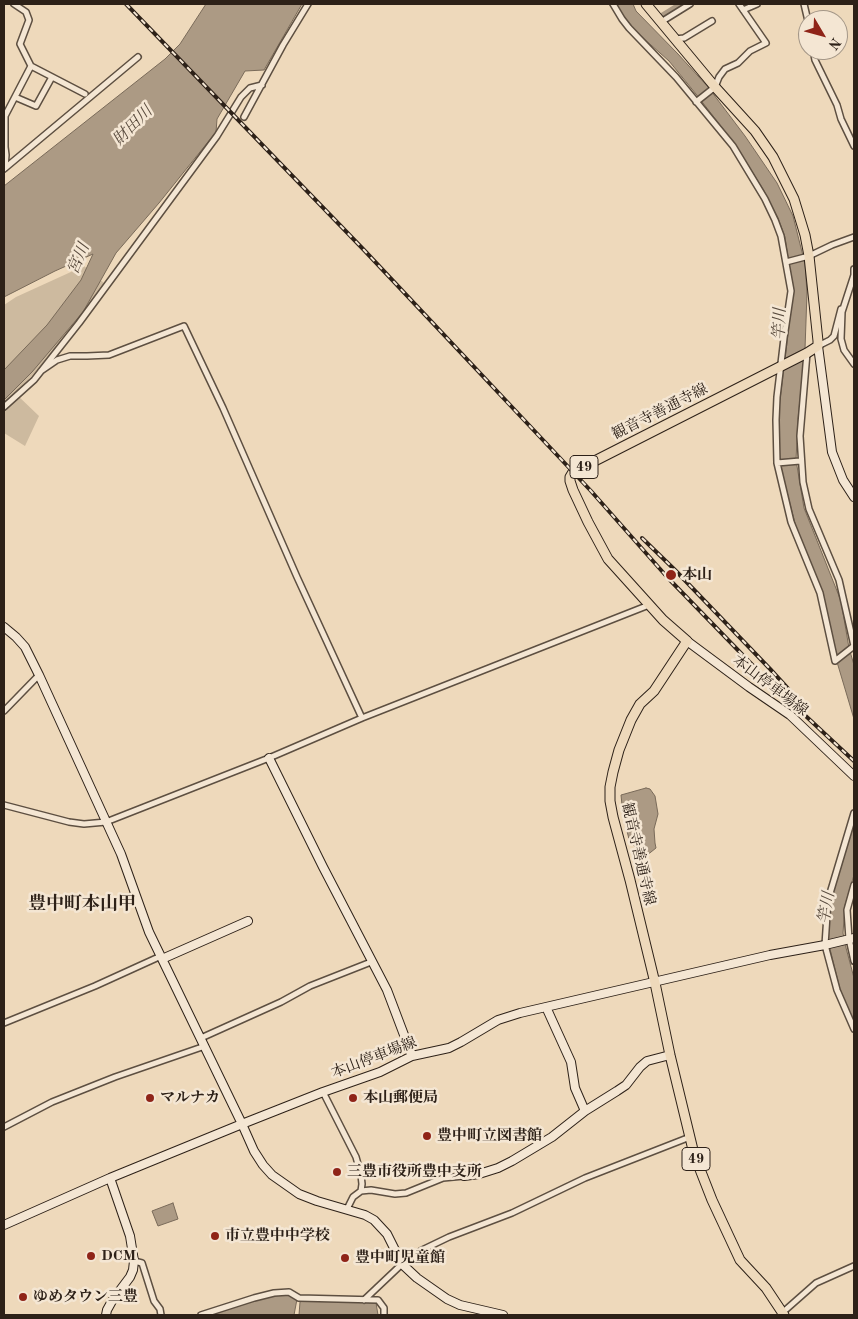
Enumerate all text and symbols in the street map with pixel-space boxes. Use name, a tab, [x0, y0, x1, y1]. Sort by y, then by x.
north arrow	[798, 10, 848, 60]
text: N	[825, 35, 843, 52]
water label: 財田川	[109, 102, 157, 150]
water label: 宮川	[64, 241, 94, 277]
water label: 竿川	[770, 308, 790, 340]
street label: 観音寺善通寺線	[609, 380, 711, 444]
road number: 49	[570, 456, 598, 478]
place label: 本山	[682, 566, 712, 584]
marker: 本山	[664, 568, 678, 582]
street label: 本山停車場線	[729, 652, 811, 720]
street label: 観音寺善通寺線	[617, 801, 659, 907]
water label: 竿川	[815, 891, 839, 925]
district label: 豊中町本山甲	[28, 893, 136, 915]
street label: 本山停車場線	[329, 1033, 419, 1083]
place label: マルナカ	[160, 1089, 220, 1107]
place label: 本山郵便局	[363, 1089, 438, 1107]
marker: マルナカ	[144, 1092, 156, 1104]
marker: 本山郵便局	[347, 1092, 359, 1104]
place label: 豊中町立図書館	[437, 1127, 542, 1145]
marker: 豊中町立図書館	[421, 1130, 433, 1142]
road number: 49	[682, 1148, 710, 1170]
place label: 三豊市役所豊中支所	[347, 1163, 482, 1181]
marker: 三豊市役所豊中支所	[331, 1166, 343, 1178]
place label: 市立豊中中学校	[225, 1227, 330, 1245]
marker: 市立豊中中学校	[209, 1230, 221, 1242]
place label: DCM	[101, 1247, 136, 1265]
place label: 豊中町児童館	[355, 1249, 445, 1267]
marker: DCM	[85, 1250, 97, 1262]
marker: 豊中町児童館	[339, 1252, 351, 1264]
place label: ゆめタウン三豊	[33, 1288, 138, 1306]
marker: ゆめタウン三豊	[17, 1291, 29, 1303]

